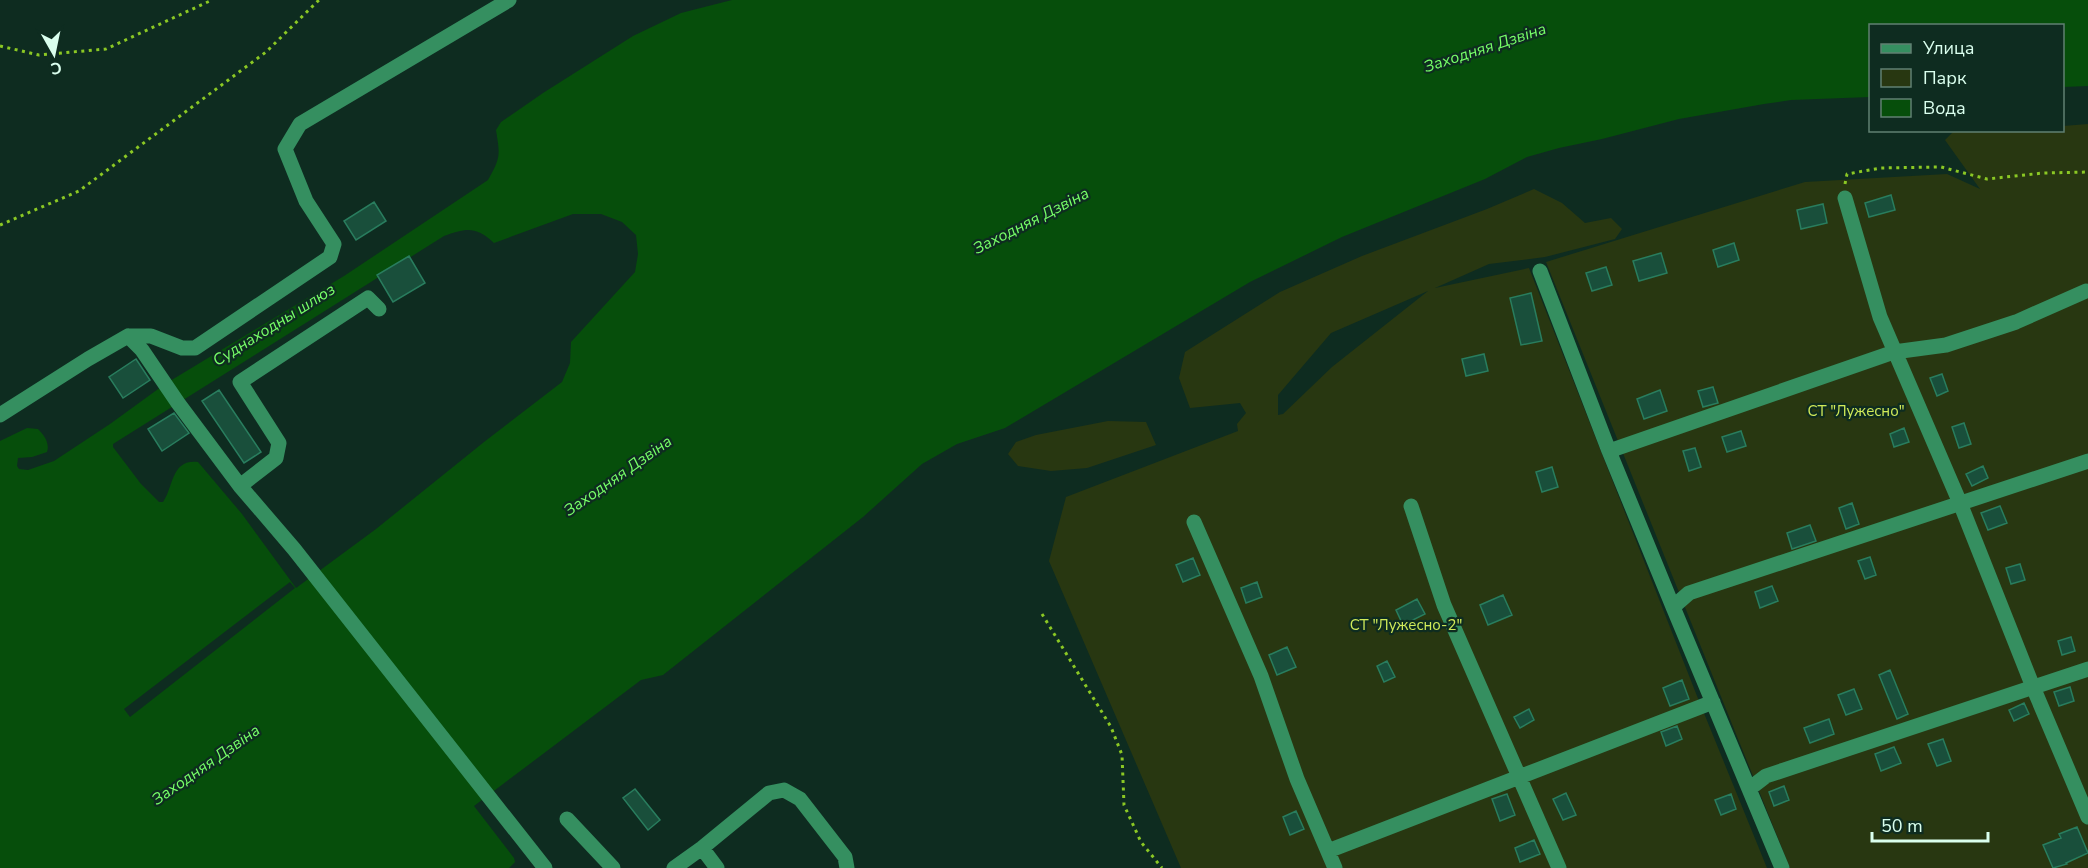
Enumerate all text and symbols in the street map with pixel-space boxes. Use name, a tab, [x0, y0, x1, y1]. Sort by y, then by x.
water label: Заходняя Дзвіна	[1421, 18, 1549, 78]
north arrow	[24, 24, 84, 84]
legend	[1869, 24, 2064, 132]
text: Улица	[1922, 36, 1974, 60]
text: С	[49, 56, 63, 80]
text: Парк	[1923, 66, 1967, 90]
text: Вода	[1923, 96, 1966, 120]
water label: Заходняя Дзвіна	[969, 182, 1093, 260]
water label: Суднаходны шлюз	[209, 278, 339, 372]
park label: СТ "Лужесно"	[1807, 401, 1905, 421]
water label: Заходняя Дзвіна	[559, 430, 677, 522]
park label: СТ "Лужесно-2"	[1350, 615, 1462, 635]
water label: Заходняя Дзвіна	[147, 719, 265, 811]
scale bar	[1872, 805, 1988, 843]
text: 50 m	[1881, 814, 1923, 838]

